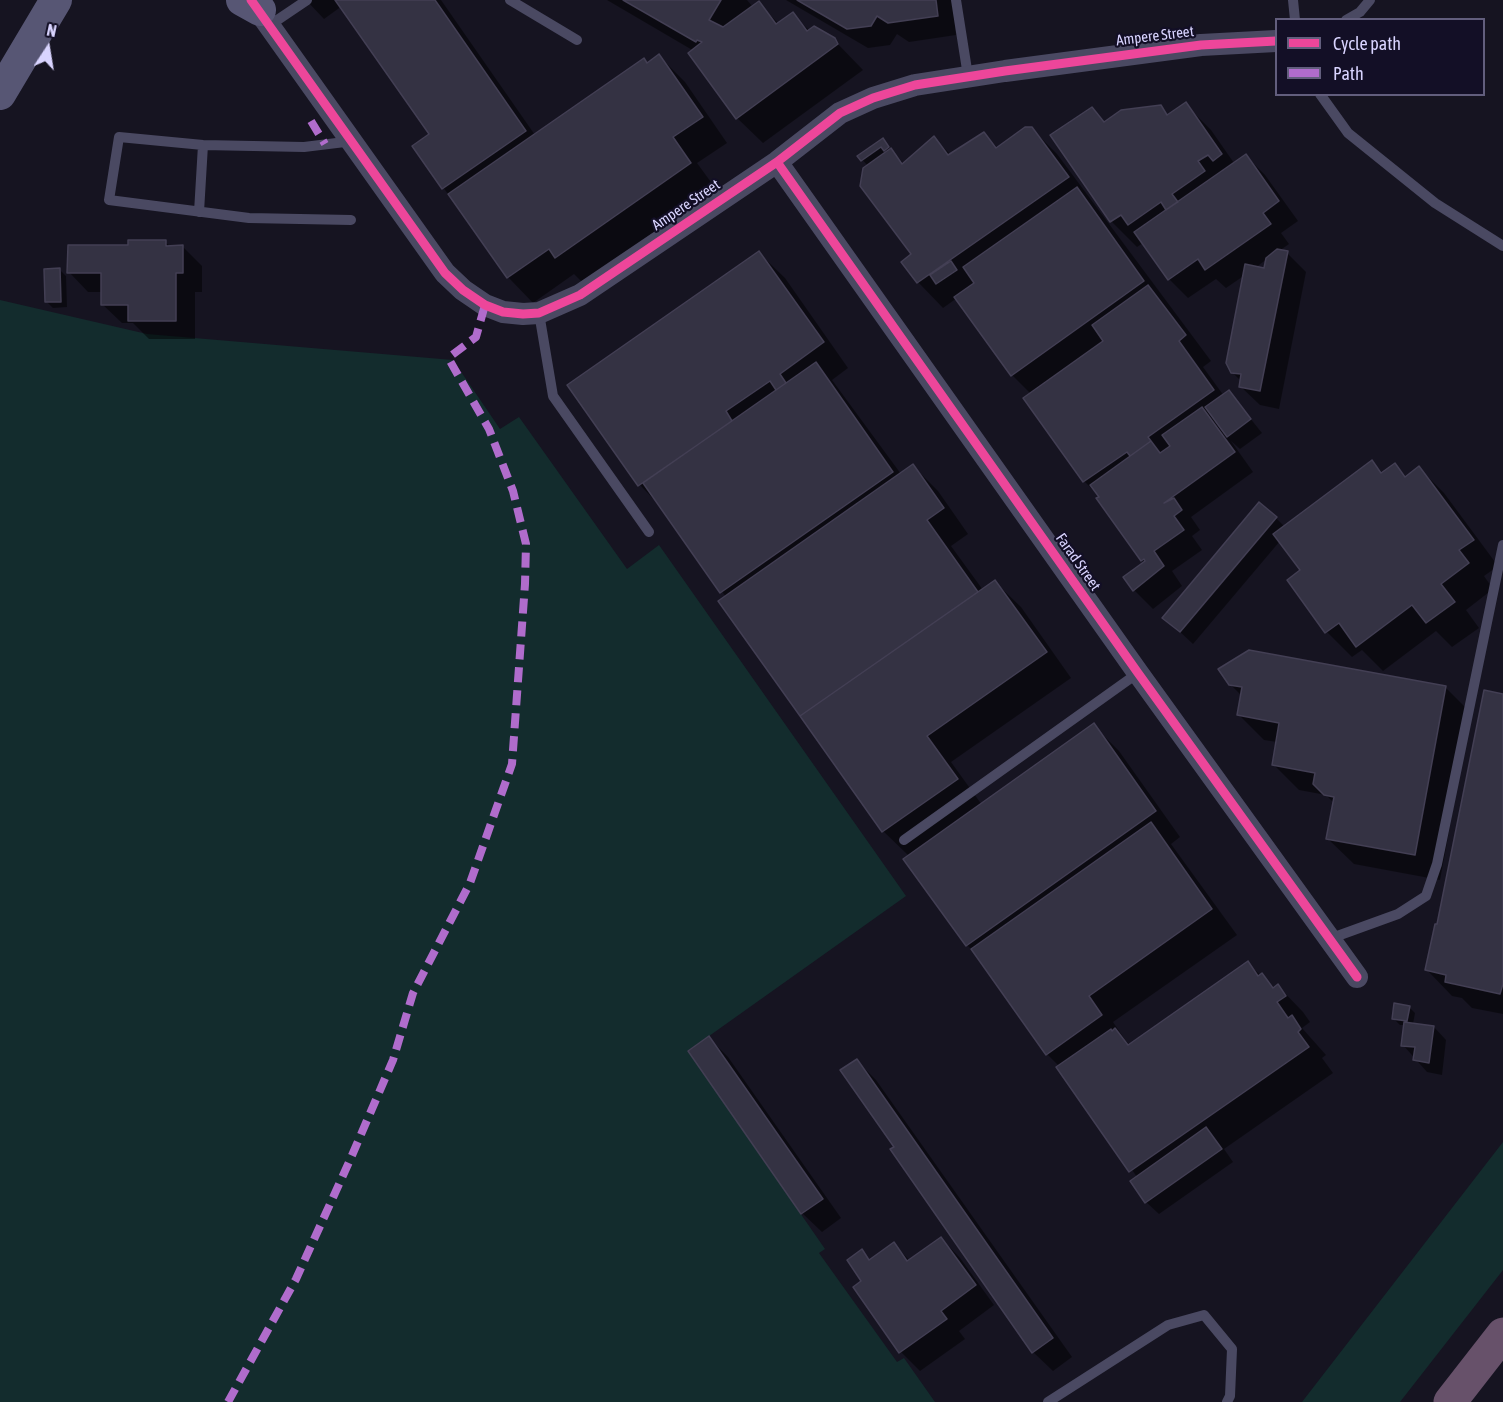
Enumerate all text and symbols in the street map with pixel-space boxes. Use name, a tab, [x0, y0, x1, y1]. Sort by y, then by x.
north arrow	[18, 18, 78, 78]
legend	[1275, 18, 1485, 96]
text: N	[45, 21, 58, 40]
street label: Ampere Street	[1115, 22, 1195, 50]
text: Cycle path	[1333, 33, 1401, 54]
text: Path	[1333, 63, 1364, 84]
street label: Ampere Street	[649, 176, 723, 234]
street label: Farad Street	[1052, 530, 1104, 594]

